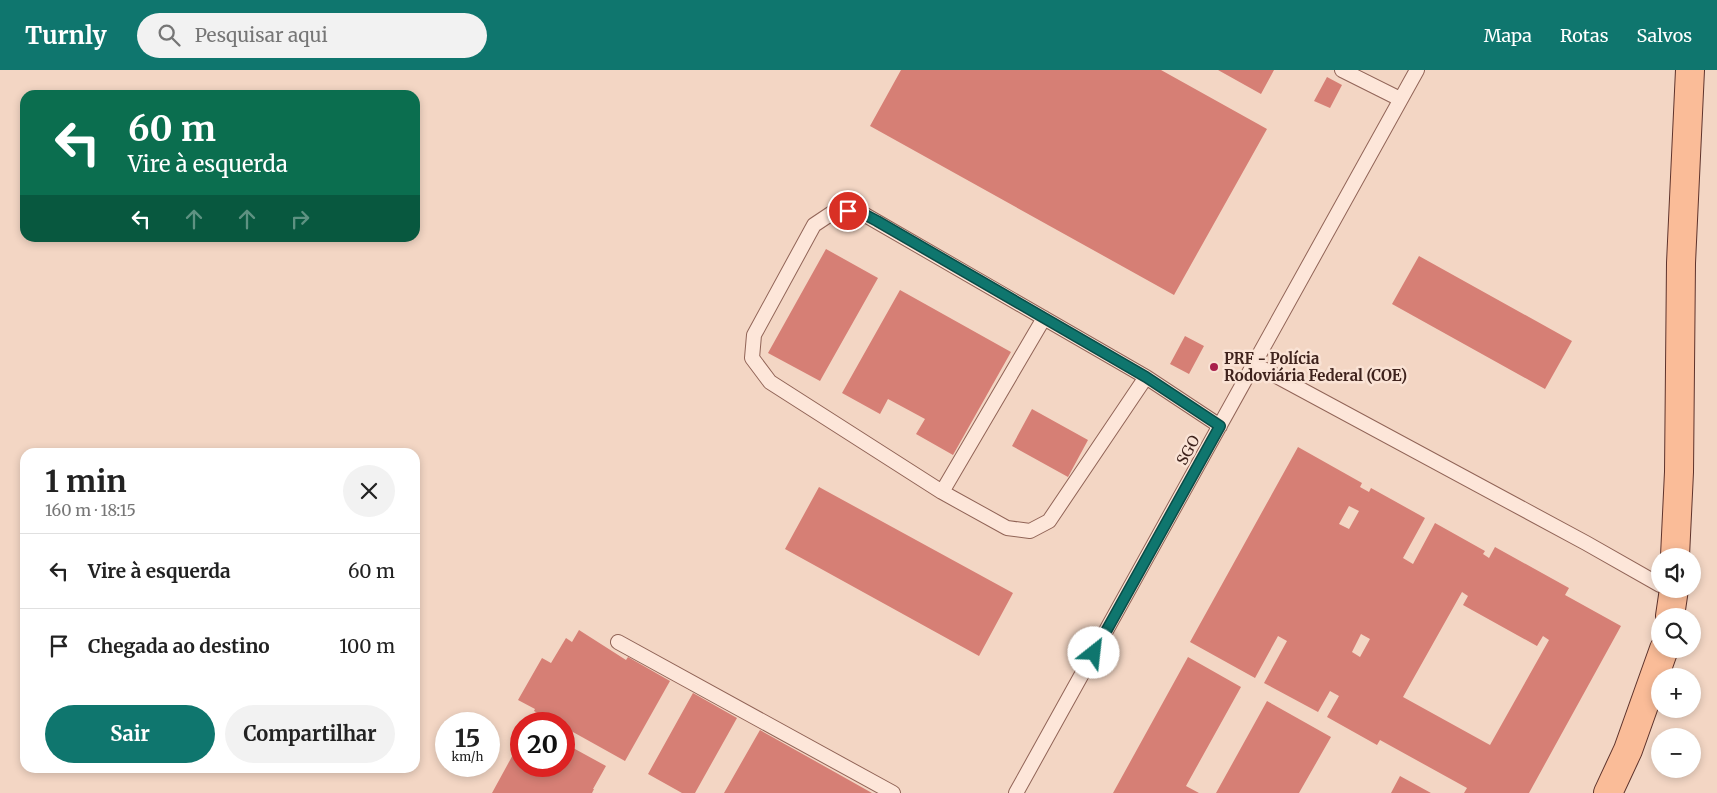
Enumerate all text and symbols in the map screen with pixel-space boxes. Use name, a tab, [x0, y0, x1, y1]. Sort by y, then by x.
search box	[137, 13, 487, 58]
text: Turnly	[25, 20, 107, 51]
icon: search	[155, 21, 183, 49]
text: Pesquisar aqui	[195, 23, 328, 47]
text: Mapa	[1484, 24, 1532, 47]
text: Rotas	[1560, 24, 1609, 47]
text: Salvos	[1637, 24, 1692, 47]
text: 60 m	[128, 107, 216, 151]
icon: left	[45, 110, 110, 175]
text: Vire à esquerda	[128, 150, 288, 178]
pin	[827, 190, 869, 232]
icon: arrive	[834, 197, 862, 225]
icon: left	[127, 205, 155, 233]
icon: ahead	[180, 205, 208, 233]
icon: ahead	[233, 205, 261, 233]
icon: right	[286, 205, 314, 233]
place label: PRF - Polícia Rodoviária Federal (COE)	[1224, 349, 1407, 385]
marker: PRF - Polícia Rodoviária Federal (COE)	[1208, 361, 1220, 373]
street label: SGO	[1172, 432, 1204, 468]
text: 1 min	[45, 462, 127, 500]
button: close	[343, 465, 395, 517]
text: 160 m · 18:15	[45, 500, 136, 520]
map controls	[1651, 548, 1701, 778]
button: sound	[1651, 548, 1701, 598]
icon: left	[45, 557, 73, 585]
text: Vire à esquerda	[88, 559, 231, 583]
text: 60 m	[348, 559, 395, 583]
button: search	[1651, 608, 1701, 658]
position arrow	[1067, 626, 1119, 678]
icon: arrive	[45, 632, 73, 660]
text: Chegada ao destino	[88, 634, 270, 658]
text: 100 m	[339, 634, 395, 658]
button: +	[1651, 668, 1701, 718]
button: Sair	[45, 705, 215, 763]
button: Compartilhar	[225, 705, 395, 763]
speed limit sign: 20	[510, 712, 575, 777]
text: 15	[455, 722, 480, 754]
button: −	[1651, 728, 1701, 778]
text: km/h	[452, 749, 483, 764]

